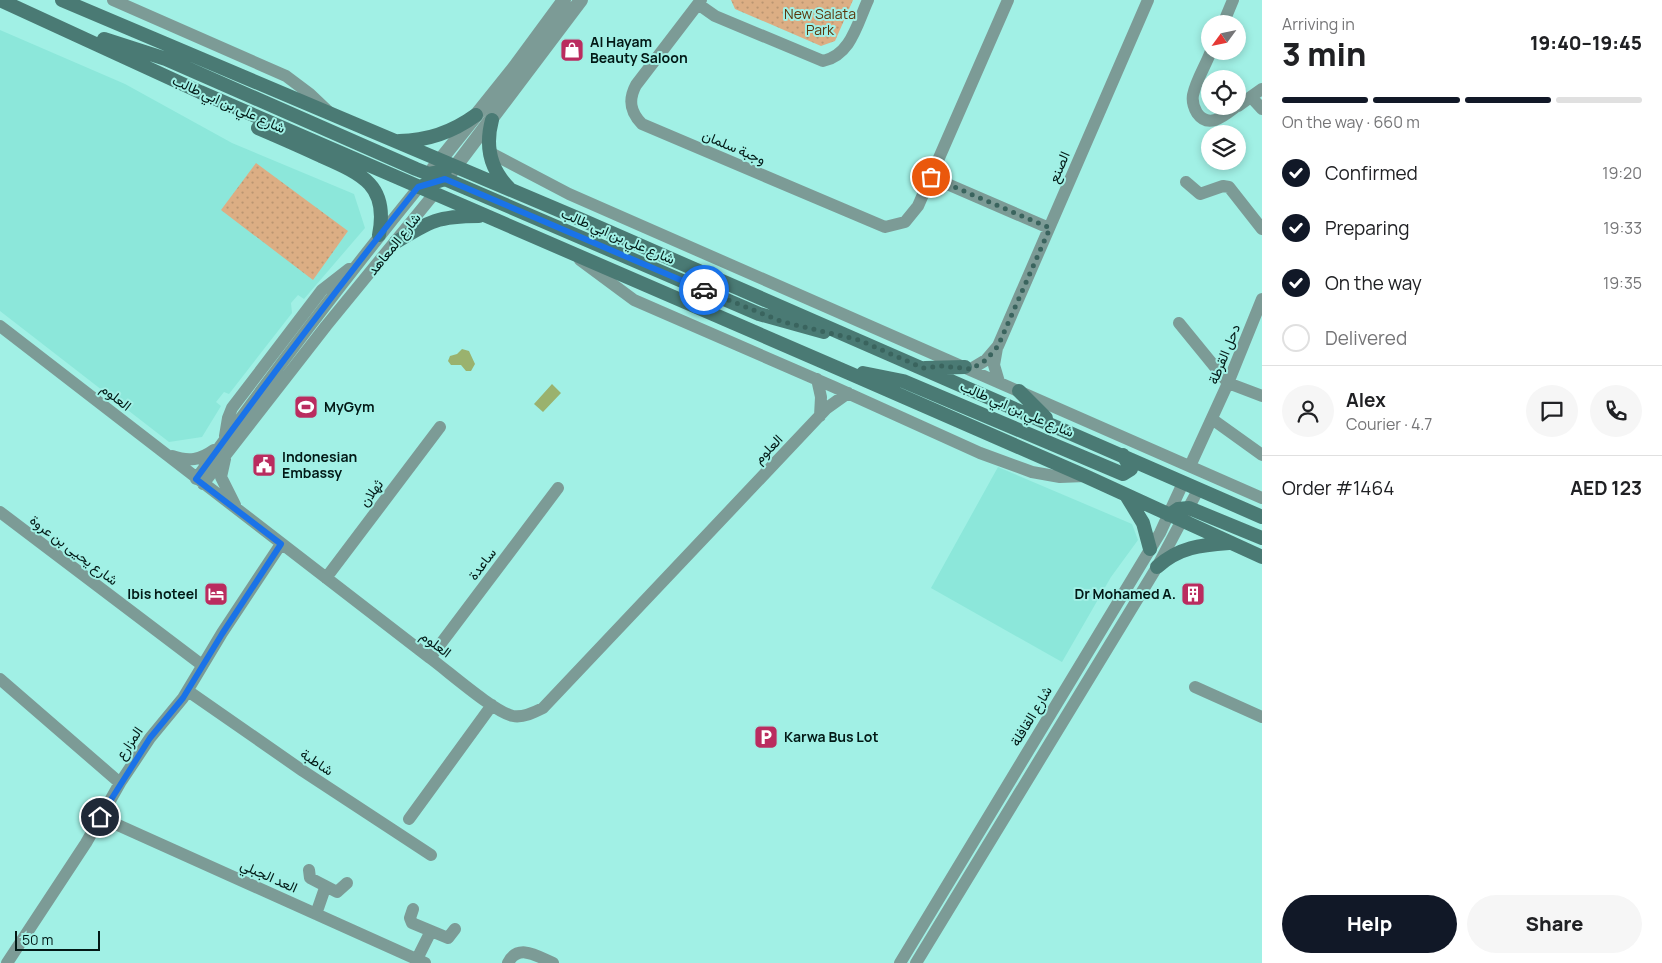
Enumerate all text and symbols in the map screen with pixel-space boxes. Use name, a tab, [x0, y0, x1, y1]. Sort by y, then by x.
park label: New Salata Park	[784, 4, 856, 39]
text: Arriving in	[1282, 13, 1355, 35]
north arrow	[1201, 15, 1246, 60]
map controls	[1201, 15, 1246, 170]
text: 19:40–19:45	[1530, 30, 1642, 56]
place label: Al Hayam Beauty Saloon	[590, 32, 688, 67]
text: 3 min	[1282, 32, 1366, 76]
shop icon: Al Hayam Beauty Saloon	[559, 37, 585, 63]
street label: شارع علي بن ابي طالب	[168, 70, 289, 140]
button: locate	[1201, 70, 1246, 115]
text: On the way · 660 m	[1282, 111, 1420, 133]
street label: وجبة سلمان	[700, 125, 769, 168]
button: layers	[1201, 125, 1246, 170]
street label: الصنع	[1043, 148, 1075, 186]
pin	[910, 156, 952, 198]
icon: check	[1282, 159, 1310, 187]
text: Confirmed	[1325, 160, 1418, 186]
text: 19:20	[1602, 162, 1642, 184]
icon: bag	[917, 163, 945, 191]
street label: شارع علي بن ابي طالب	[557, 203, 678, 271]
street label: شارع المعاهد	[363, 209, 426, 280]
icon: check	[1282, 214, 1310, 242]
text: Preparing	[1325, 215, 1410, 241]
text: 19:33	[1603, 217, 1642, 239]
courier	[679, 265, 729, 315]
icon: check	[1282, 269, 1310, 297]
text: On the way	[1325, 270, 1422, 296]
text: 19:35	[1603, 272, 1642, 294]
icon: car	[690, 276, 718, 304]
street label: دحل القرطة	[1203, 321, 1244, 387]
text: Delivered	[1325, 325, 1407, 351]
street label: شارع علي بن ابي طالب	[956, 376, 1077, 444]
street label: العلوم	[97, 379, 136, 415]
button: person	[1282, 385, 1334, 437]
button: chat	[1526, 385, 1578, 437]
button: phone	[1590, 385, 1642, 437]
text: Alex	[1346, 387, 1386, 413]
sports icon: MyGym	[293, 394, 319, 420]
place label: MyGym	[324, 397, 374, 416]
text: Courier · 4.7	[1346, 413, 1432, 435]
street label: العلوم	[749, 430, 786, 468]
place label: Indonesian Embassy	[282, 447, 357, 482]
public building icon: Indonesian Embassy	[251, 452, 277, 478]
street label: ثهلان	[354, 475, 387, 510]
text: Order #1464	[1282, 475, 1395, 501]
text: AED 123	[1570, 475, 1642, 501]
street label: شارع يحيى بن عروة	[25, 510, 122, 591]
street label: ساعدة	[463, 544, 500, 584]
hotel icon: Ibis hoteel	[203, 581, 229, 607]
building icon: Dr Mohamed A.	[1180, 581, 1206, 607]
place label: Ibis hoteel	[127, 584, 198, 603]
place label: Dr Mohamed A.	[1074, 584, 1176, 603]
street label: العلوم	[417, 626, 456, 662]
street label: شارع القافلة	[1005, 682, 1058, 750]
street label: المزارع	[111, 722, 148, 764]
parking icon: Karwa Bus Lot	[753, 724, 779, 750]
place label: Karwa Bus Lot	[784, 727, 879, 746]
street label: شاطبة	[297, 744, 337, 780]
pin	[79, 796, 121, 838]
icon: home	[86, 803, 114, 831]
street label: العد الجبلي	[236, 855, 301, 899]
button: Help	[1282, 895, 1457, 953]
button: Share	[1467, 895, 1642, 953]
scale bar	[15, 928, 100, 951]
text: 50 m	[22, 930, 53, 949]

